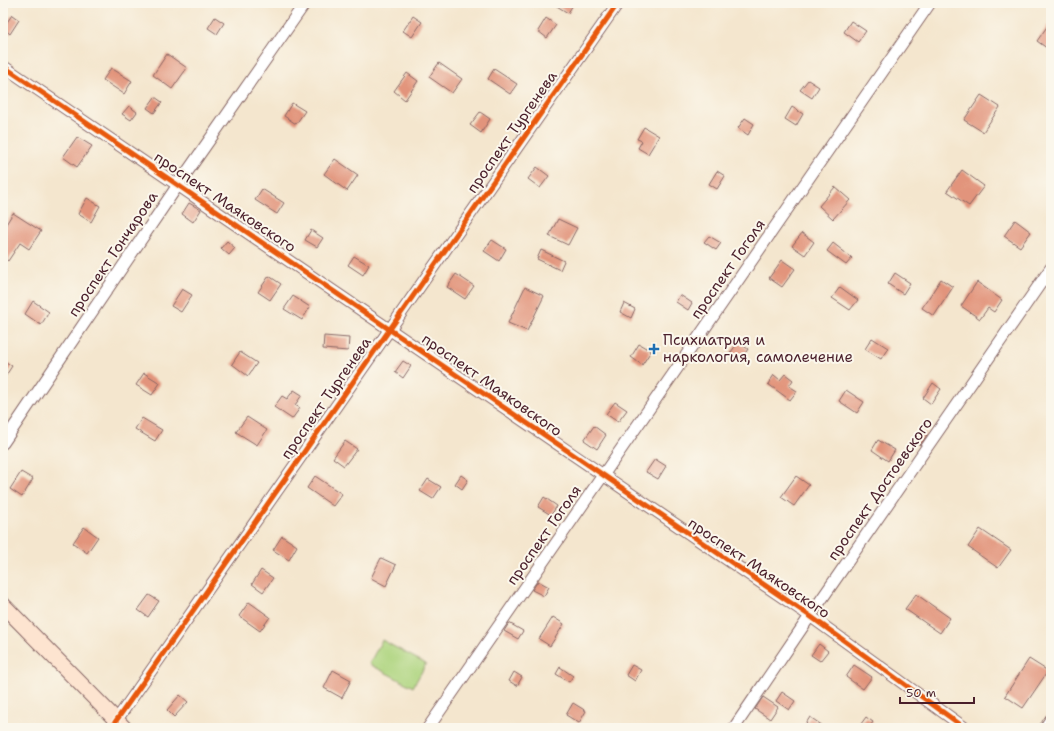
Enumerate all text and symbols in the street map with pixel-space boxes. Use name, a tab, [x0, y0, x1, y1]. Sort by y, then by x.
street label: проспект Тургенева	[462, 66, 562, 197]
street label: проспект Маяковского	[150, 147, 300, 257]
street label: проспект Гончарова	[64, 187, 163, 321]
street label: проспект Гоголя	[686, 215, 770, 323]
street label: проспект Маяковского	[418, 329, 566, 441]
place label: Психиатрия и наркология, самолечение	[663, 330, 853, 367]
street label: проспект Тургенева	[276, 332, 376, 463]
marker: Психиатрия и наркология, самолечение	[648, 343, 660, 355]
street label: проспект Достоевского	[823, 414, 937, 564]
street label: проспект Гоголя	[502, 481, 586, 589]
street label: проспект Маяковского	[684, 513, 834, 623]
scale bar	[900, 679, 974, 705]
text: 50 m	[906, 685, 936, 701]

